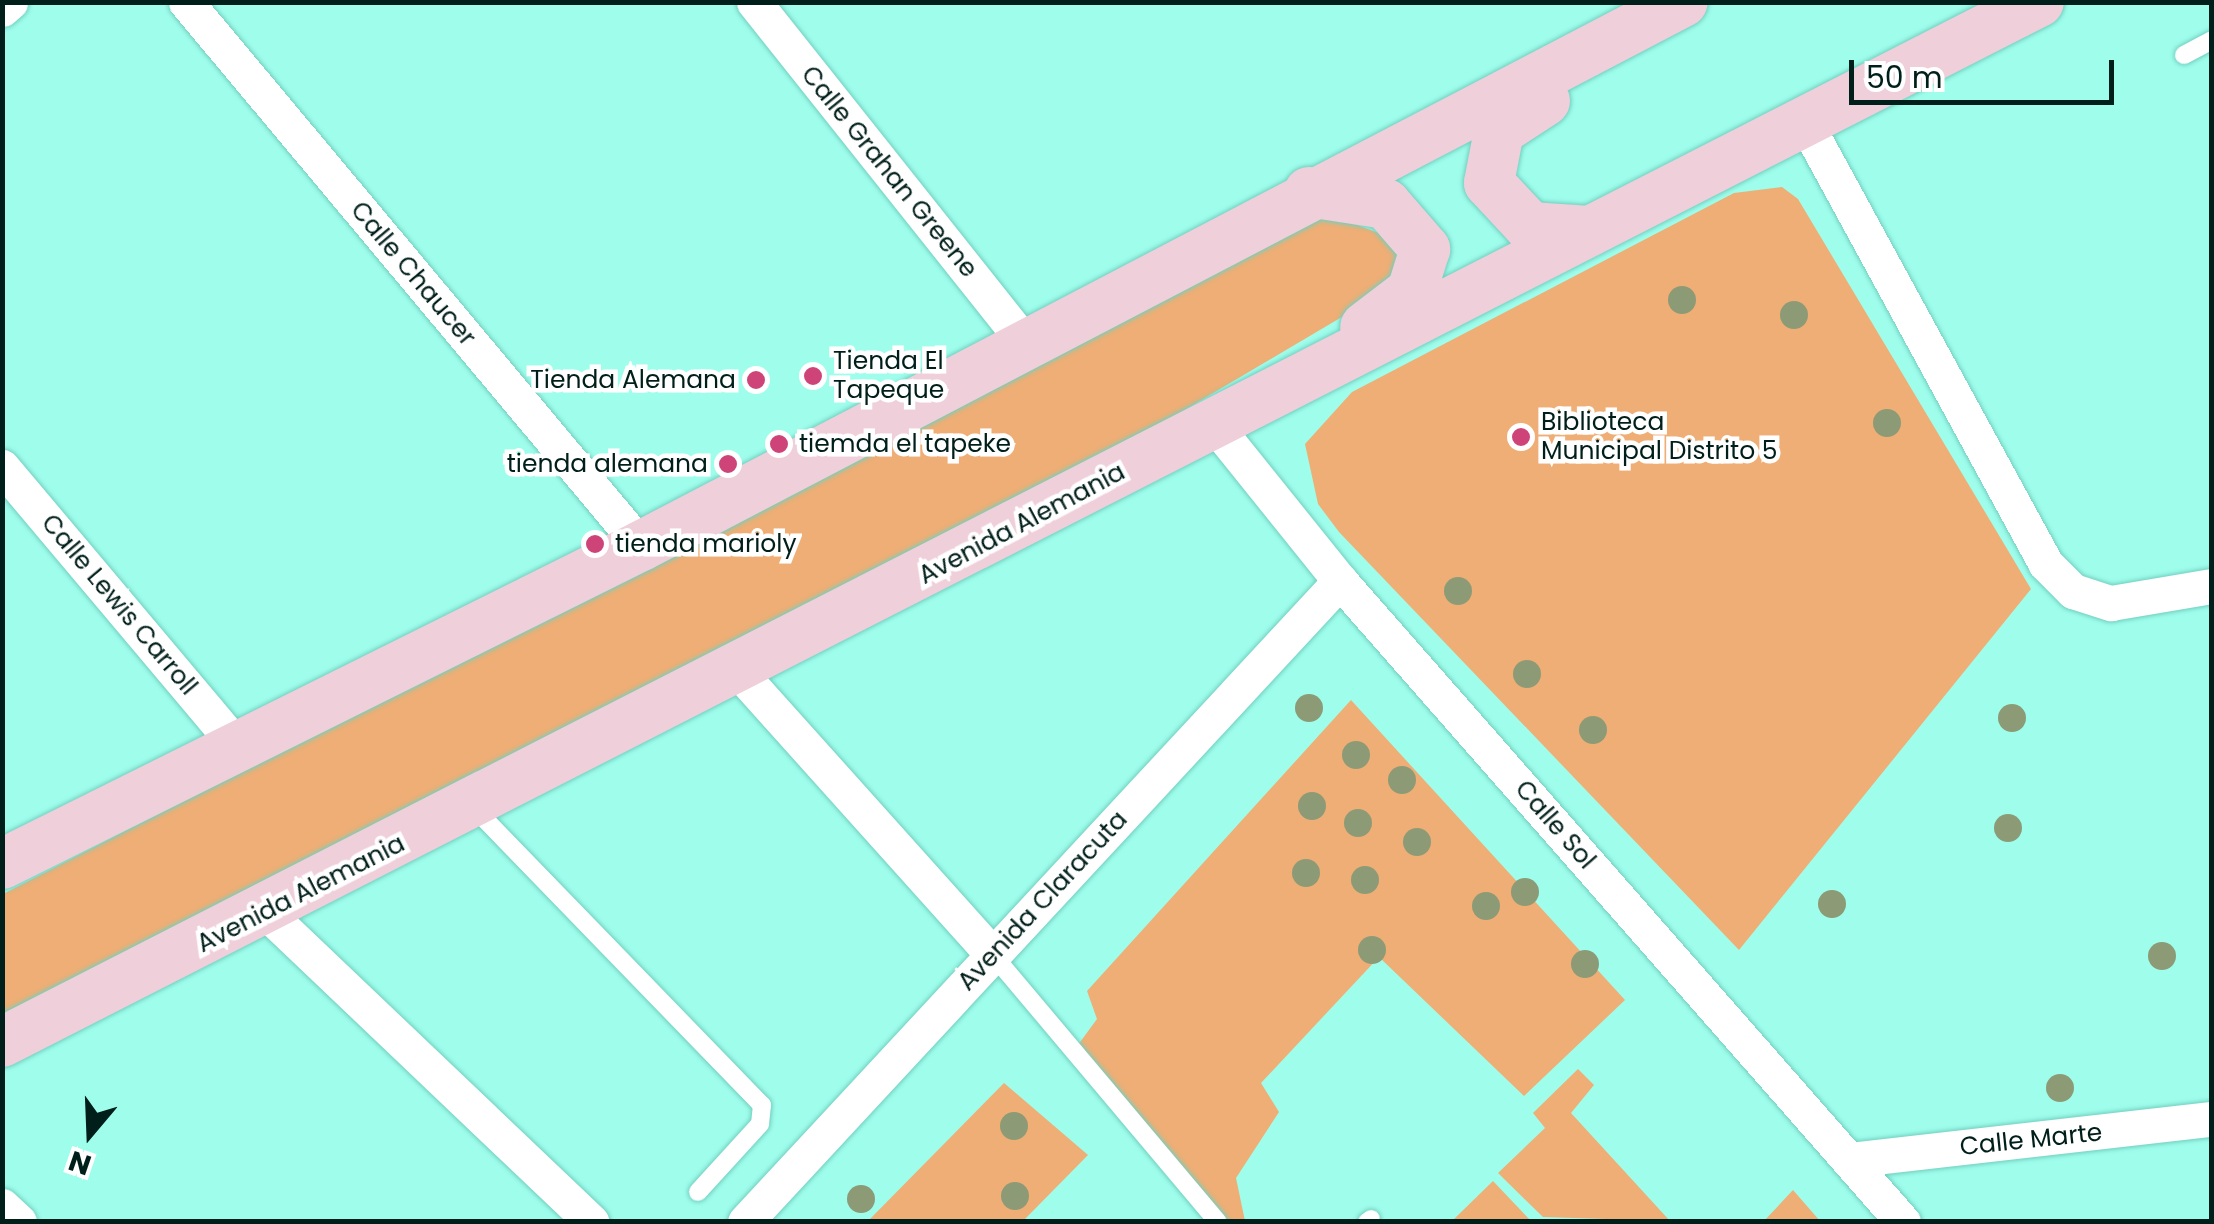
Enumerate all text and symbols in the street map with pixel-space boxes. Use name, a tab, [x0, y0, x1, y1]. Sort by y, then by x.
scale bar	[1854, 40, 2119, 102]
text: 50 m	[1866, 56, 1943, 99]
street label: Calle Grahan Greene	[795, 60, 983, 284]
street label: Calle Chaucer	[344, 196, 482, 352]
place label: Tienda El Tapeque	[833, 347, 944, 406]
place label: Tienda Alemana	[530, 365, 736, 395]
marker: Tienda El Tapeque	[802, 365, 824, 387]
marker: Tienda Alemana	[745, 369, 767, 391]
place label: Biblioteca Municipal Distrito 5	[1541, 408, 1778, 467]
marker: Biblioteca Municipal Distrito 5	[1510, 426, 1532, 448]
place label: tiemda el tapeke	[799, 429, 1011, 459]
marker: tiemda el tapeke	[768, 433, 790, 455]
place label: tienda alemana	[507, 449, 708, 479]
marker: tienda alemana	[717, 453, 739, 475]
street label: Avenida Alemania	[914, 457, 1130, 591]
street label: Calle Lewis Carroll	[35, 509, 203, 701]
place label: tienda marioly	[615, 529, 797, 559]
marker: tienda marioly	[584, 533, 606, 555]
street label: Calle Sol	[1508, 775, 1602, 875]
street label: Avenida Claracuta	[952, 805, 1134, 997]
street label: Avenida Alemania	[192, 829, 410, 959]
north arrow	[40, 1084, 140, 1184]
street label: Calle Marte	[1958, 1118, 2104, 1162]
text: N	[64, 1141, 96, 1185]

